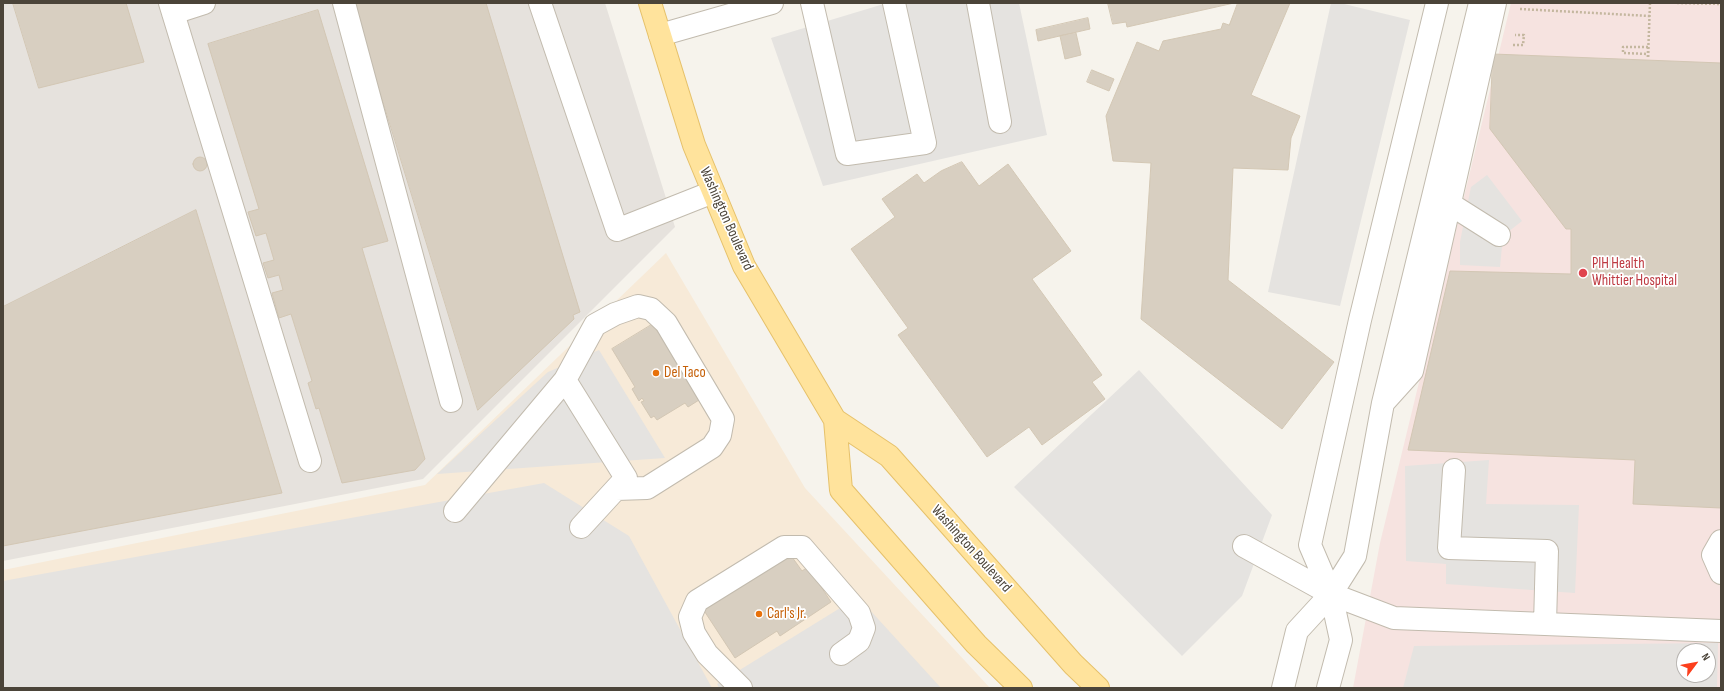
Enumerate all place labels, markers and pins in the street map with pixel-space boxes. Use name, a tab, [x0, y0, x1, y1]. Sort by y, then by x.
place label: PIH Health Whittier Hospital	[1592, 255, 1677, 290]
marker: PIH Health Whittier Hospital	[1577, 267, 1589, 279]
place label: Del Taco	[664, 364, 706, 382]
marker: Del Taco	[651, 368, 661, 378]
place label: Carl's Jr.	[767, 605, 806, 623]
marker: Carl's Jr.	[754, 609, 764, 619]

